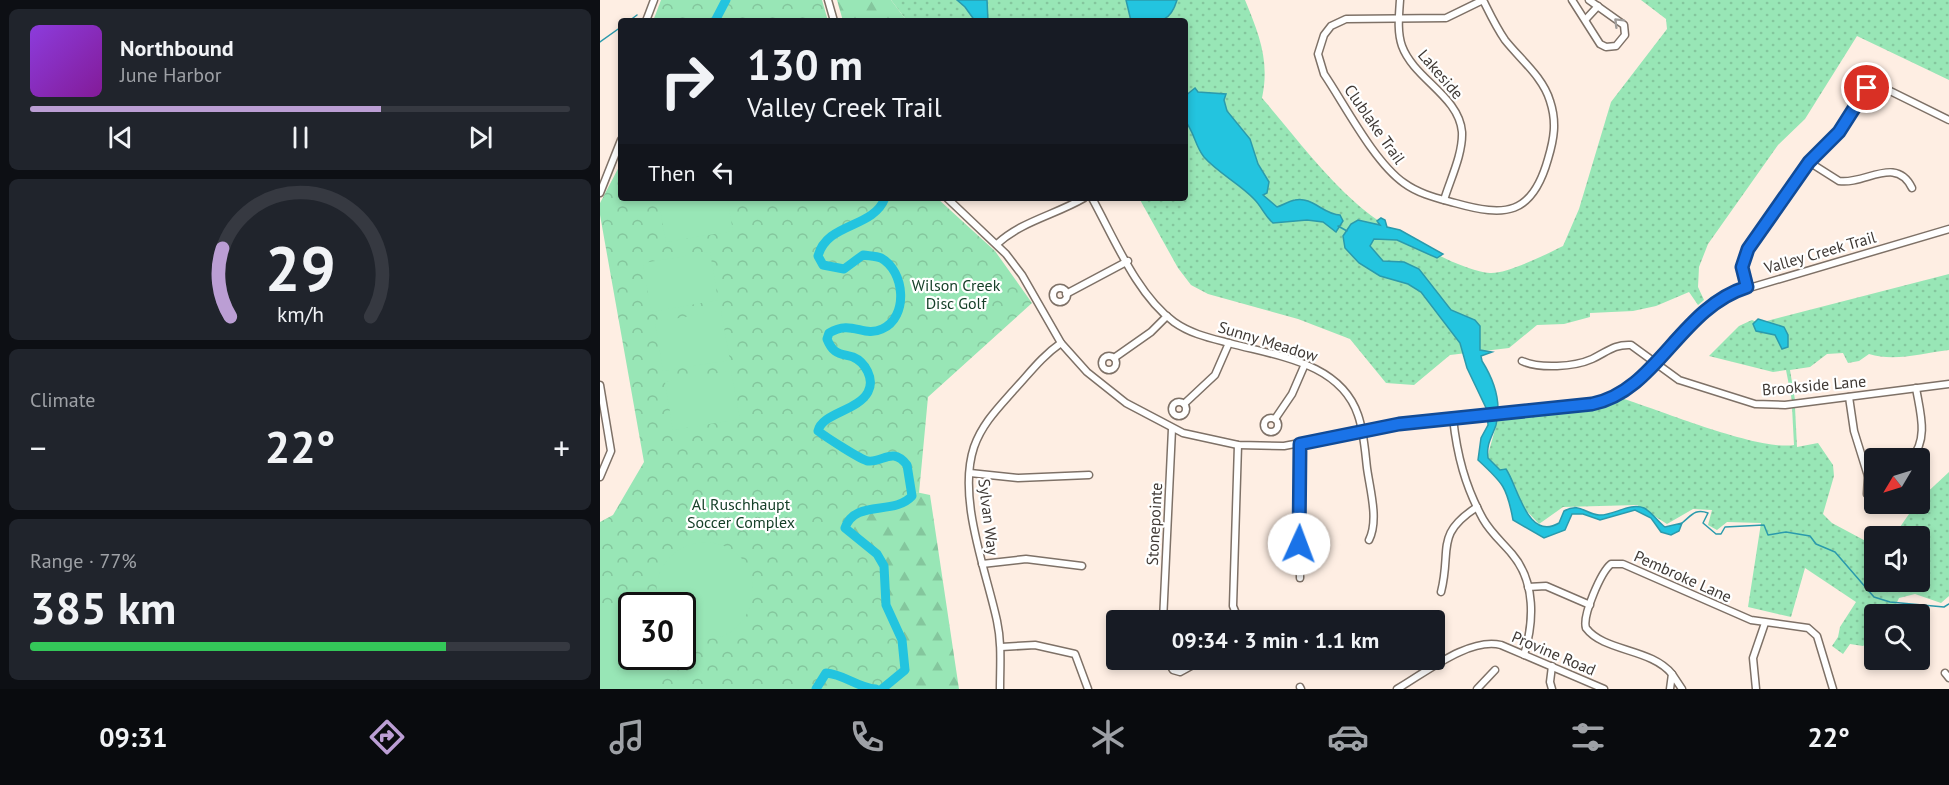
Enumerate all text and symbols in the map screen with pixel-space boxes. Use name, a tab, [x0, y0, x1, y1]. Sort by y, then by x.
one-way arrow	[1614, 18, 1625, 29]
text: Northbound	[120, 34, 234, 62]
text: 130 m	[747, 37, 863, 92]
icon: right	[648, 42, 726, 120]
street label: Lakeside	[1414, 45, 1468, 103]
text: June Harbor	[120, 62, 222, 88]
pin	[1841, 62, 1892, 113]
icon: arrive	[1850, 71, 1883, 104]
street label: Clublake Trail	[1340, 80, 1410, 168]
text: Valley Creek Trail	[747, 90, 942, 124]
icon: previous	[104, 121, 137, 154]
icon: pause	[284, 121, 317, 154]
icon: next	[464, 121, 497, 154]
icon: left	[707, 156, 740, 189]
text: Then	[648, 159, 695, 187]
street label: Valley Creek Trail	[1761, 226, 1879, 278]
text: 29	[265, 227, 335, 308]
park label: Wilson Creek Disc Golf	[912, 275, 1001, 313]
text: km/h	[276, 300, 323, 328]
street label: Sunny Meadow	[1216, 316, 1321, 366]
street label: Brookside Lane	[1761, 370, 1867, 400]
text: Climate	[30, 387, 96, 413]
text: 22°	[265, 417, 335, 475]
text: −	[30, 426, 47, 469]
text: +	[553, 426, 570, 469]
north arrow	[1864, 448, 1930, 514]
map controls	[1864, 448, 1930, 670]
street label: Sylvan Way	[974, 478, 1004, 557]
street label: Stonepointe	[1142, 482, 1166, 566]
park label: Al Ruschhaupt Soccer Complex	[687, 494, 795, 532]
position arrow	[1267, 512, 1331, 576]
button: sound	[1864, 526, 1930, 592]
street label: Pembroke Lane	[1631, 546, 1735, 606]
text: Range · 77%	[30, 548, 137, 574]
text: 385 km	[30, 578, 176, 636]
speed limit sign: 30	[618, 592, 696, 670]
button: search	[1864, 604, 1930, 670]
text: 09:34 · 3 min · 1.1 km	[1172, 626, 1379, 654]
street label: Provine Road	[1509, 626, 1599, 680]
icon: directions	[366, 716, 408, 758]
icon: music	[606, 716, 648, 758]
icon: phone	[846, 716, 888, 758]
icon: climate	[1087, 716, 1129, 758]
icon: car	[1327, 716, 1369, 758]
icon: filters	[1567, 716, 1609, 758]
text: 09:31	[99, 720, 168, 754]
text: 22°	[1807, 720, 1850, 754]

